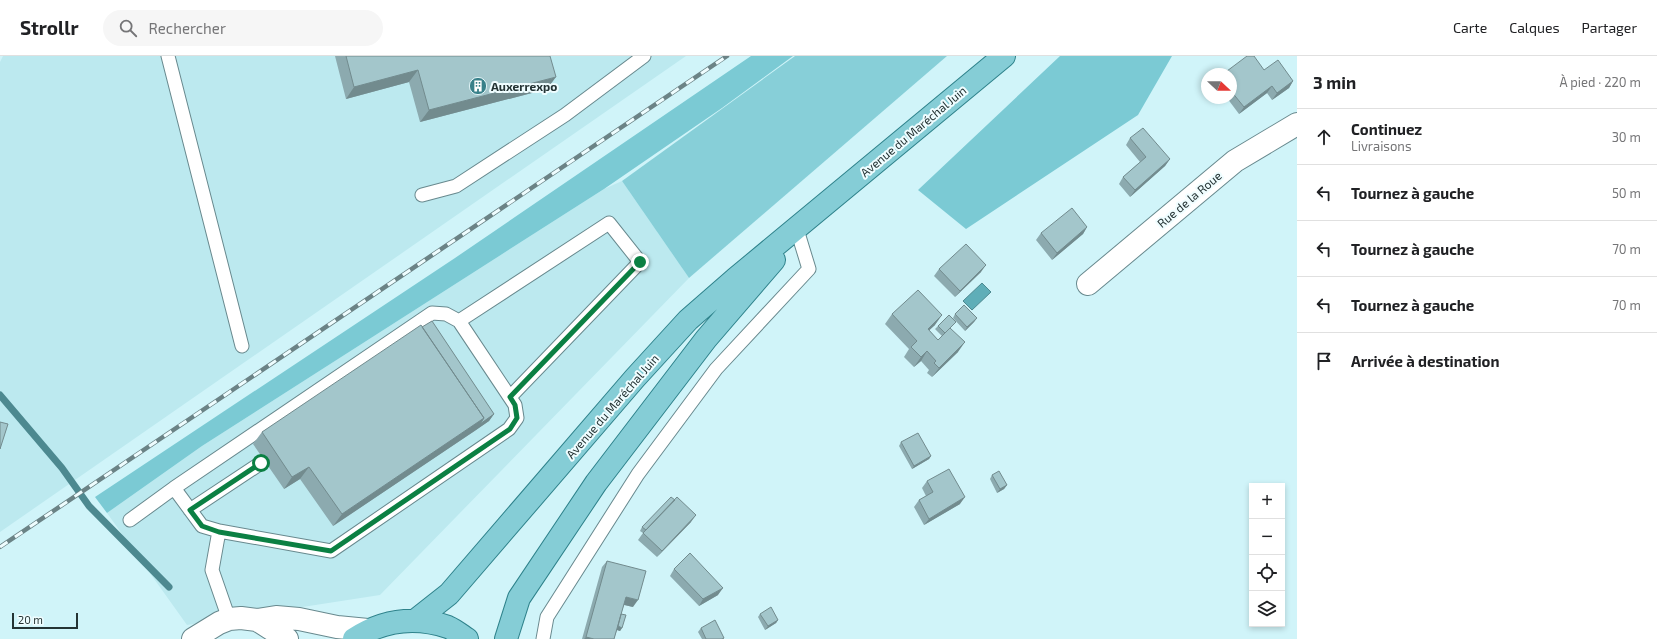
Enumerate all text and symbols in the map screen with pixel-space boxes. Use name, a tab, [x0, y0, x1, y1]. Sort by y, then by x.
search box	[103, 10, 383, 46]
text: Strollr	[20, 16, 79, 39]
icon: search	[117, 17, 139, 39]
text: Rechercher	[149, 19, 226, 37]
text: Carte	[1453, 19, 1487, 36]
text: Calques	[1509, 19, 1560, 36]
text: Partager	[1582, 19, 1637, 36]
north arrow	[1201, 68, 1237, 104]
text: 3 min	[1313, 72, 1356, 92]
text: À pied · 220 m	[1560, 74, 1641, 90]
building icon: Auxerrexpo	[468, 76, 488, 96]
place label: Auxerrexpo	[491, 79, 557, 93]
street label: Avenue du Maréchal Juin	[857, 83, 969, 179]
text: Continuez	[1351, 120, 1422, 138]
icon: ahead	[1313, 126, 1335, 148]
text: 30 m	[1612, 129, 1641, 145]
text: Livraisons	[1351, 138, 1412, 154]
street label: Rue de la Roue	[1154, 168, 1224, 230]
icon: left	[1313, 182, 1335, 204]
text: Tournez à gauche	[1351, 184, 1474, 202]
text: 50 m	[1612, 185, 1641, 201]
icon: left	[1313, 238, 1335, 260]
text: Tournez à gauche	[1351, 240, 1474, 258]
text: 70 m	[1612, 241, 1641, 257]
route end	[631, 253, 649, 271]
icon: left	[1313, 294, 1335, 316]
text: Tournez à gauche	[1351, 296, 1474, 314]
text: 70 m	[1612, 297, 1641, 313]
icon: arrive	[1313, 350, 1335, 372]
street label: Avenue du Maréchal Juin	[563, 351, 661, 461]
text: Arrivée à destination	[1351, 352, 1499, 370]
route start	[252, 454, 270, 472]
map controls	[1249, 483, 1285, 627]
button: +	[1249, 483, 1285, 519]
button: −	[1249, 519, 1285, 555]
button: locate	[1249, 555, 1285, 591]
button: layers	[1249, 591, 1285, 627]
scale bar	[12, 611, 78, 630]
text: 20 m	[18, 613, 43, 626]

